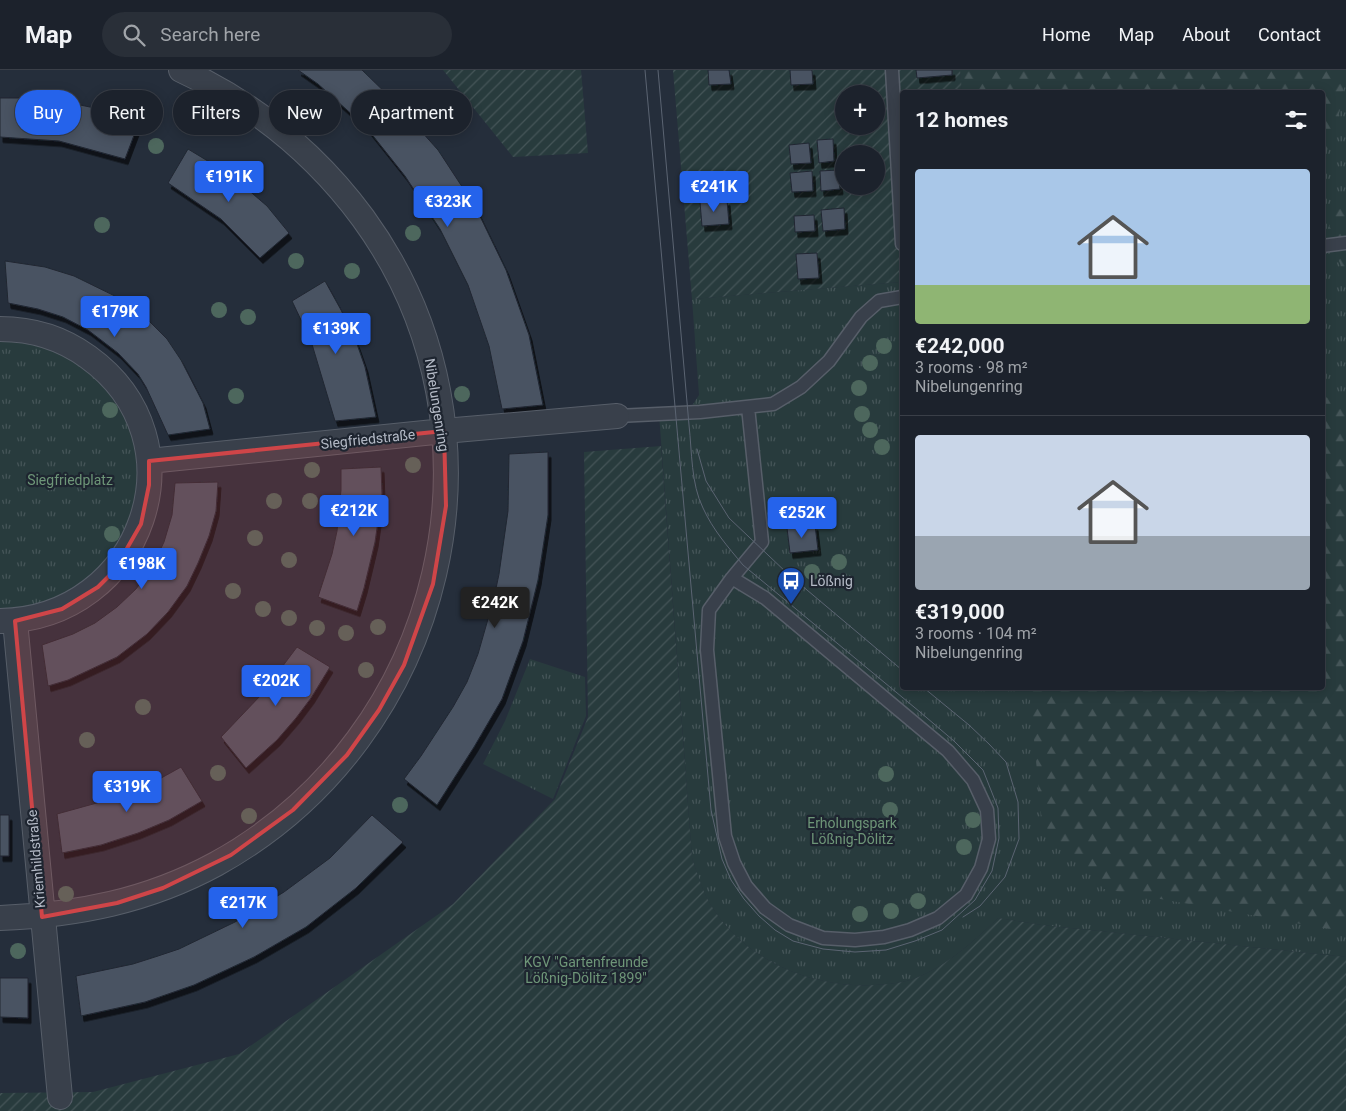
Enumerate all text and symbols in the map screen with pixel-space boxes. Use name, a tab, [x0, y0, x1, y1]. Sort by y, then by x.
search box	[102, 12, 452, 57]
text: Map	[25, 21, 72, 49]
icon: search	[120, 21, 148, 49]
text: Search here	[160, 23, 260, 46]
text: Home	[1042, 24, 1091, 45]
text: Map	[1119, 24, 1154, 45]
text: About	[1182, 24, 1230, 45]
text: Contact	[1258, 24, 1321, 45]
map controls	[835, 85, 885, 195]
button: +	[835, 85, 885, 135]
chip: Buy	[15, 90, 81, 135]
chip: Rent	[91, 90, 163, 135]
chip: Filters	[173, 90, 259, 135]
chip: New	[269, 90, 341, 135]
chip: Apartment	[351, 90, 472, 135]
icon: filters	[1282, 106, 1310, 134]
text: 12 homes	[915, 108, 1008, 132]
button: −	[835, 145, 885, 195]
pin: €191K	[194, 160, 264, 203]
text: €191K	[206, 167, 252, 186]
pin: €241K	[679, 170, 749, 213]
text: €241K	[691, 177, 737, 196]
pin: €323K	[413, 186, 483, 228]
text: €323K	[425, 192, 471, 211]
icon: home	[1068, 202, 1158, 292]
pin: €179K	[80, 296, 150, 338]
text: €179K	[92, 302, 138, 321]
pin: €139K	[301, 312, 371, 355]
text: €139K	[313, 319, 359, 338]
text: €242,000	[915, 334, 1005, 358]
street label: Nibelungenring	[422, 357, 452, 453]
text: 3 rooms · 98 m²	[915, 358, 1028, 377]
text: Nibelungenring	[915, 377, 1023, 396]
street label: Siegfriedstraße	[320, 426, 416, 452]
icon: home	[1068, 467, 1158, 557]
park label: Siegfriedplatz	[27, 472, 113, 488]
pin: €212K	[319, 494, 389, 537]
pin: €252K	[767, 496, 837, 539]
text: €212K	[331, 501, 377, 520]
text: €252K	[779, 503, 825, 522]
pin: €198K	[107, 548, 177, 590]
text: €198K	[119, 554, 165, 573]
bus stop icon: Lößnig	[776, 566, 806, 605]
place label: Lößnig	[810, 573, 853, 589]
pin: €242K	[460, 586, 530, 629]
text: €242K	[472, 593, 518, 612]
text: €319,000	[915, 600, 1005, 624]
text: 3 rooms · 104 m²	[915, 624, 1037, 643]
text: Nibelungenring	[915, 643, 1023, 662]
pin: €202K	[241, 664, 311, 707]
text: €202K	[253, 671, 299, 690]
pin: €319K	[92, 770, 162, 813]
text: €319K	[104, 777, 150, 796]
street label: Kriemhildstraße	[24, 809, 48, 909]
park label: Erholungspark Lößnig-Dölitz	[807, 815, 898, 847]
pin: €217K	[208, 886, 278, 929]
text: €217K	[220, 893, 266, 912]
park label: KGV "Gartenfreunde Lößnig-Dölitz 1899"	[524, 954, 648, 986]

